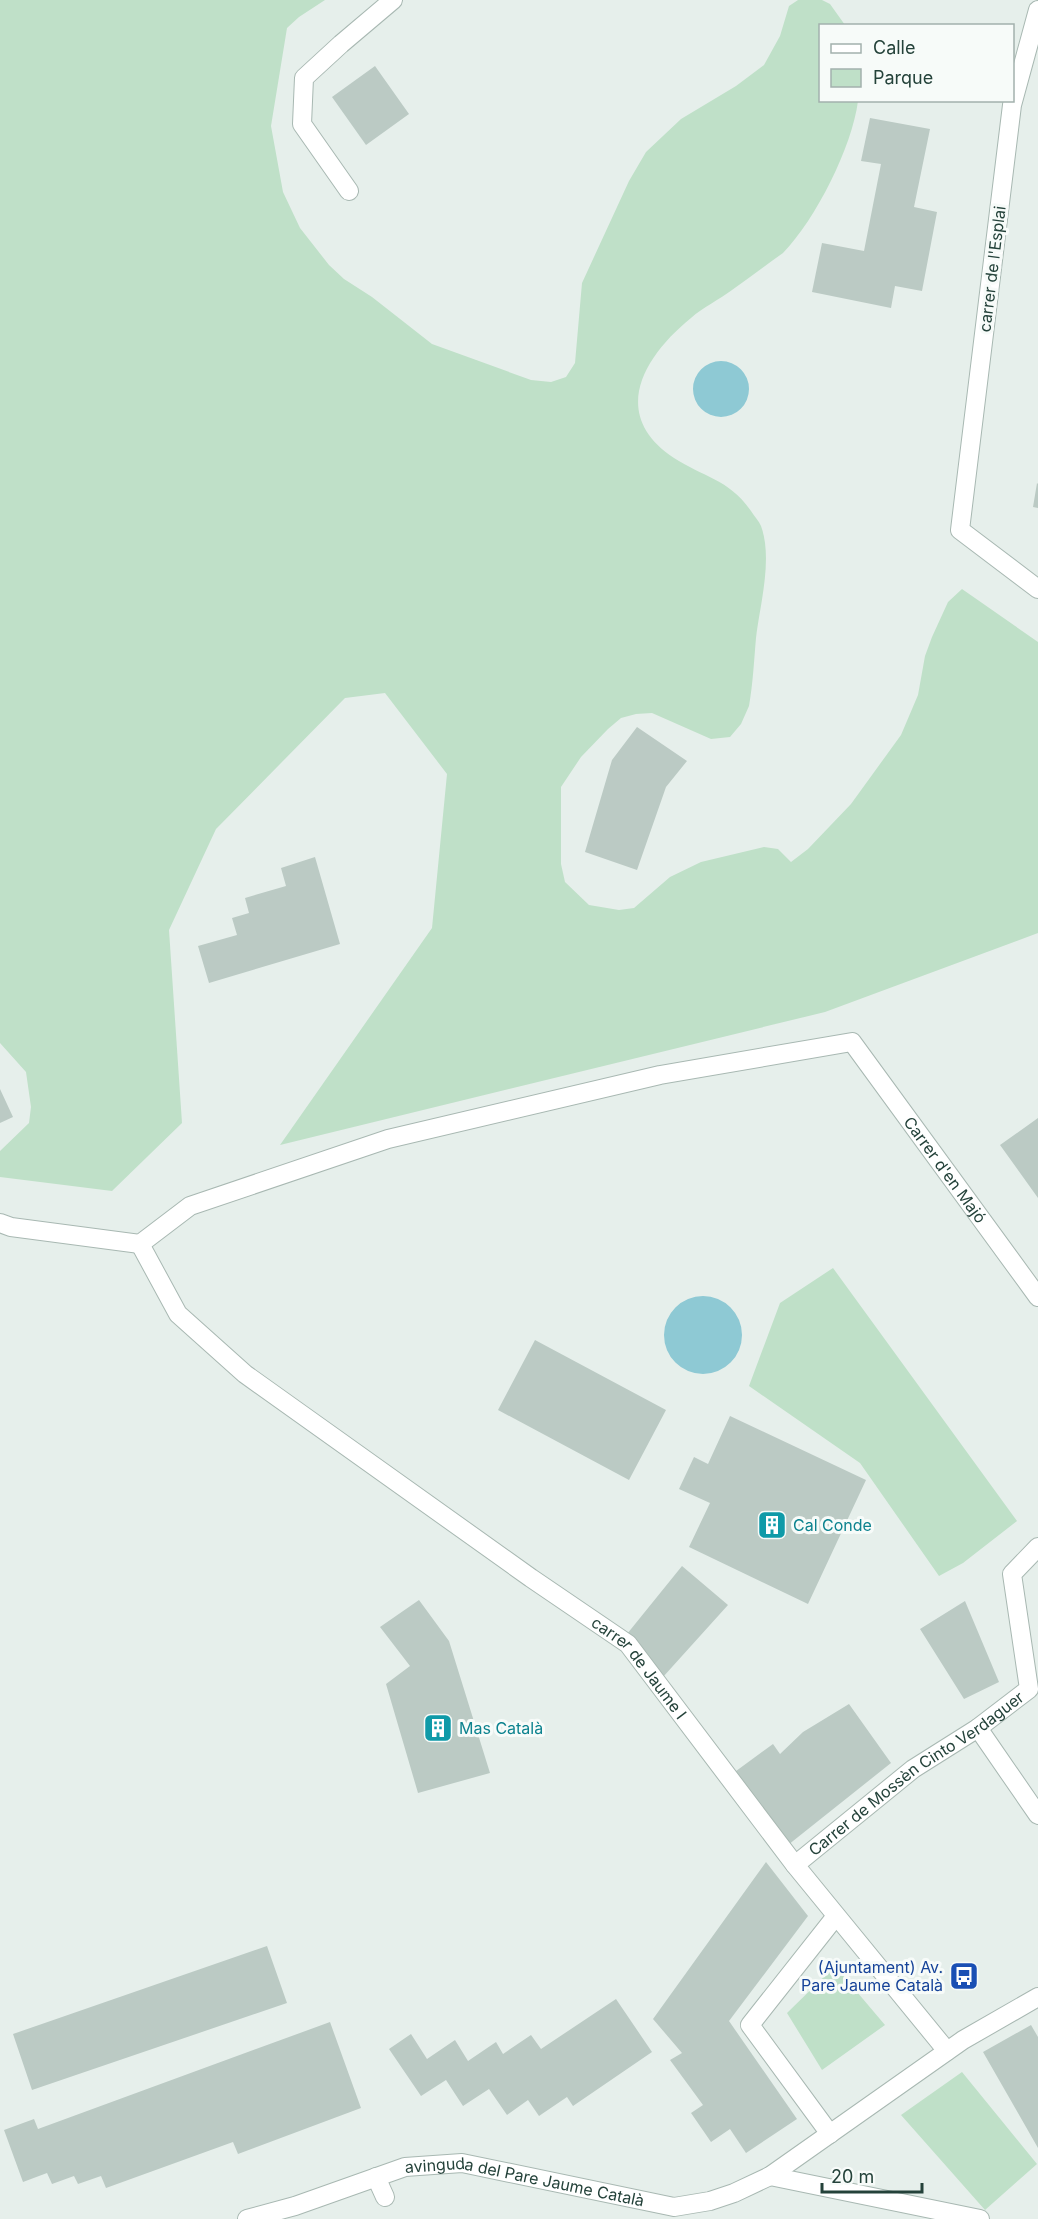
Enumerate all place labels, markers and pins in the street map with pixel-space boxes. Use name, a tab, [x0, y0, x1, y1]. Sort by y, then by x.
building icon: Cal Conde	[756, 1509, 788, 1541]
place label: Cal Conde	[793, 1515, 872, 1535]
building icon: Mas Català	[422, 1712, 454, 1744]
place label: Mas Català	[459, 1718, 543, 1738]
place label: (Ajuntament) Av. Pare Jaume Català	[801, 1957, 943, 1995]
bus stop icon: (Ajuntament) Av. Pare Jaume Català	[948, 1960, 980, 1992]

